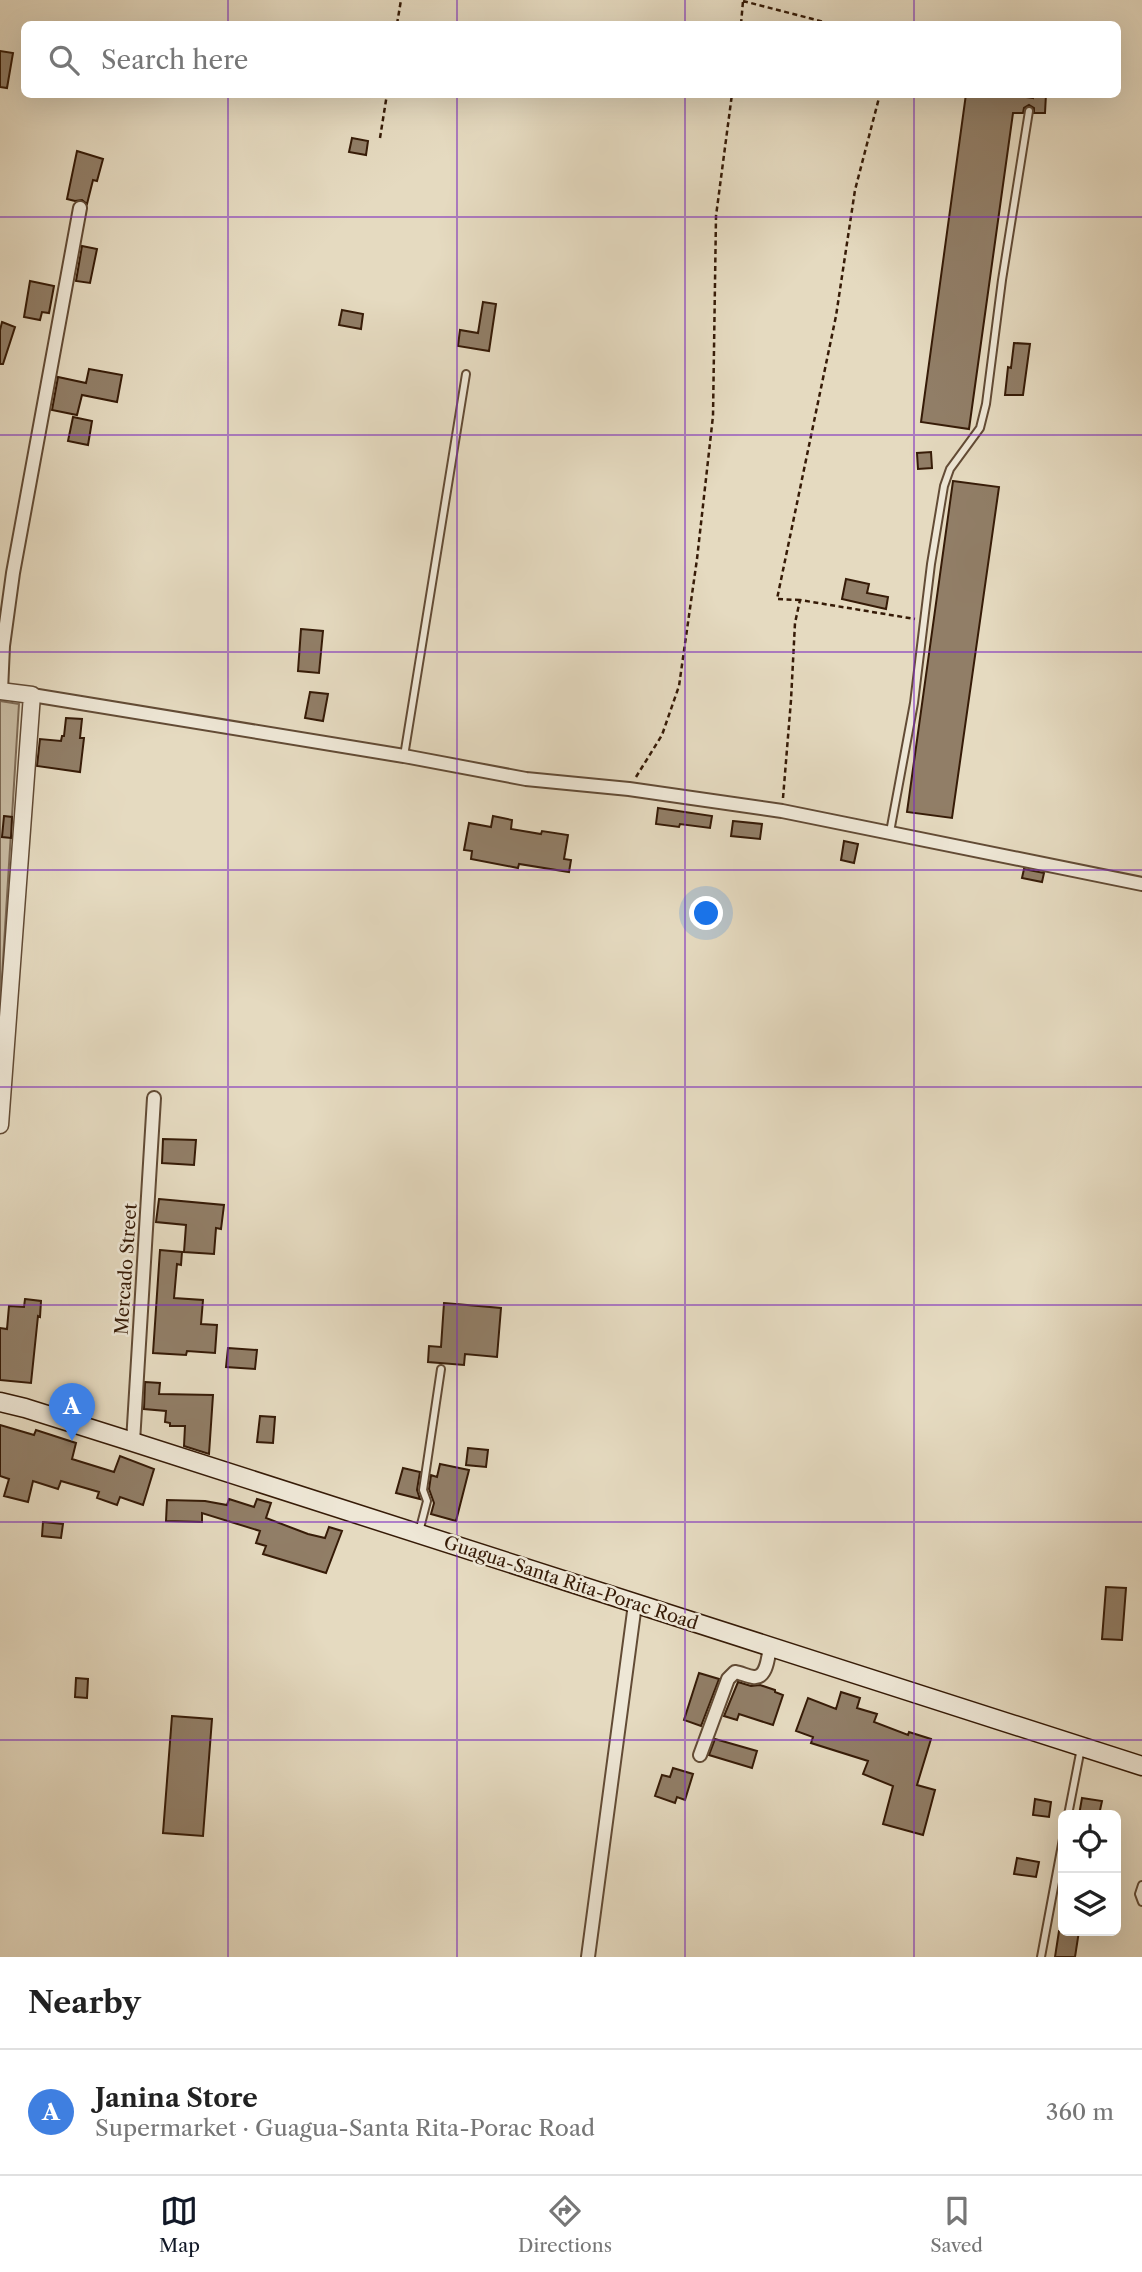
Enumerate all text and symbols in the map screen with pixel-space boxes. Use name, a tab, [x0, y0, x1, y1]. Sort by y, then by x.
search box	[21, 21, 1121, 98]
icon: search	[45, 41, 83, 79]
text: Search here	[101, 44, 248, 76]
your location	[689, 896, 723, 930]
street label: Mercado Street	[110, 1202, 142, 1336]
pin: A	[49, 1383, 95, 1441]
street label: Guagua-Santa Rita-Porac Road	[441, 1531, 701, 1635]
map controls	[1058, 1810, 1121, 1936]
button: locate	[1058, 1810, 1121, 1873]
button: layers	[1058, 1873, 1121, 1936]
text: Nearby	[28, 1984, 141, 2021]
text: Janina Store	[95, 2082, 258, 2114]
text: A	[42, 2098, 60, 2126]
text: 360 m	[1046, 2098, 1114, 2126]
text: Supermarket · Guagua-Santa Rita-Porac Road	[95, 2114, 595, 2142]
tab: Map	[159, 2192, 200, 2257]
tab: Directions	[518, 2192, 612, 2257]
tab: Saved	[930, 2192, 983, 2257]

